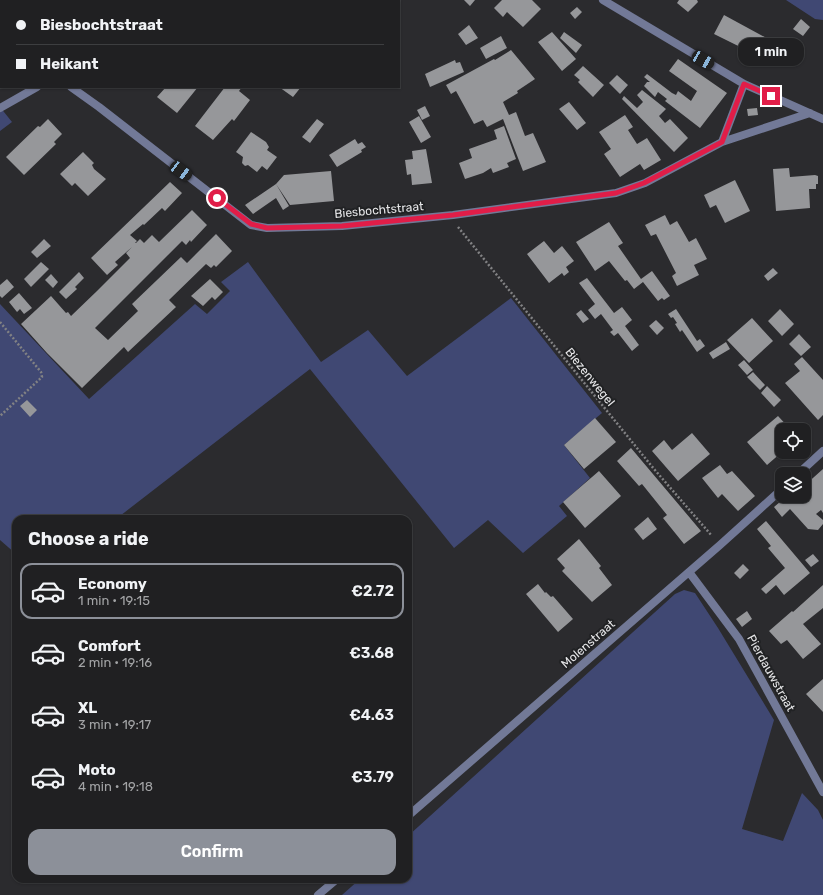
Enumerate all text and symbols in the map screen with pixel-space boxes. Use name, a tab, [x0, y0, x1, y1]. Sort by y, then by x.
text: Biesbochtstraat	[40, 16, 163, 34]
callout: 1 min	[738, 38, 804, 66]
text: 1 min	[755, 44, 787, 59]
car	[690, 49, 716, 71]
text: Heikant	[40, 55, 98, 73]
route end	[762, 87, 780, 105]
car	[168, 159, 194, 183]
route start	[208, 189, 226, 207]
street label: Biesbochtstraat	[334, 199, 424, 221]
street label: Biezenwegel	[562, 345, 618, 409]
map controls	[775, 423, 811, 503]
button: locate	[775, 423, 811, 459]
button: layers	[775, 467, 811, 503]
text: Choose a ride	[28, 528, 149, 550]
icon: car	[30, 573, 66, 609]
text: Economy	[78, 575, 147, 593]
text: €2.72	[351, 582, 394, 600]
text: 1 min · 19:15	[78, 593, 150, 608]
street label: Molenstraat	[558, 617, 618, 671]
street label: Pierdauwstraat	[744, 632, 798, 714]
icon: car	[30, 635, 66, 671]
text: Comfort	[78, 637, 141, 655]
text: €3.68	[349, 644, 394, 662]
text: 2 min · 19:16	[78, 655, 152, 670]
icon: car	[30, 697, 66, 733]
text: XL	[78, 699, 97, 717]
text: €4.63	[349, 706, 394, 724]
text: 3 min · 19:17	[78, 717, 151, 732]
icon: car	[30, 759, 66, 795]
text: Moto	[78, 761, 116, 779]
text: €3.79	[351, 768, 394, 786]
text: 4 min · 19:18	[78, 779, 153, 794]
button: Confirm	[28, 829, 396, 875]

